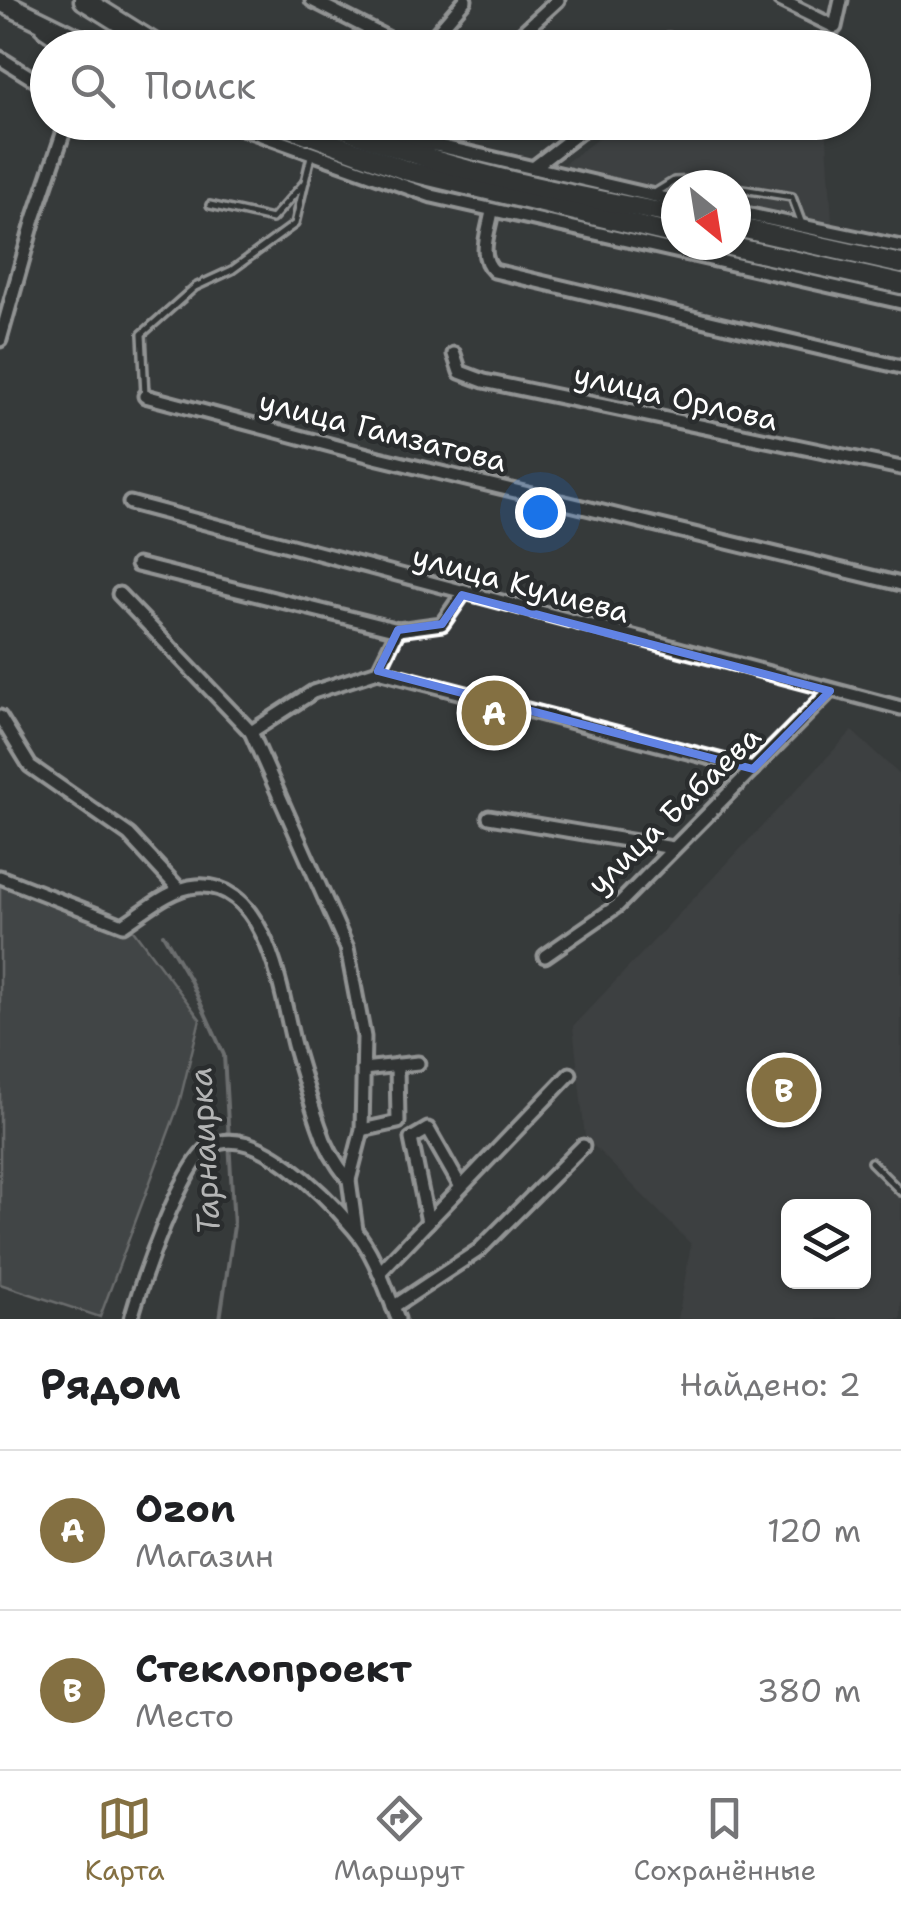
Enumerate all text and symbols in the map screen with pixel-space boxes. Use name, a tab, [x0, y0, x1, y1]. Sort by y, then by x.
search box	[30, 30, 871, 140]
icon: search	[65, 58, 120, 113]
text: Поиск	[145, 60, 256, 111]
north arrow	[661, 170, 751, 260]
street label: улица Орлова	[570, 354, 782, 440]
street label: улица Гамзатова	[255, 380, 511, 482]
your location	[515, 487, 566, 538]
street label: улица Кулиева	[408, 535, 634, 633]
pin: A	[462, 676, 526, 750]
street label: улица Бабаева	[578, 716, 770, 903]
pin: B	[752, 1052, 816, 1128]
water label: Тарнаирка	[178, 1066, 230, 1236]
map controls	[781, 1199, 871, 1289]
button: layers	[781, 1199, 871, 1289]
text: Рядом	[40, 1356, 181, 1412]
text: Найдено: 2	[680, 1363, 861, 1406]
text: Ozon	[135, 1483, 235, 1534]
text: A	[60, 1509, 85, 1552]
text: 120 m	[767, 1509, 861, 1552]
text: Магазин	[135, 1534, 274, 1577]
text: Стеклопроект	[135, 1643, 412, 1694]
text: B	[63, 1669, 82, 1712]
text: 380 m	[757, 1669, 861, 1712]
text: Место	[135, 1694, 234, 1737]
tab: Карта	[85, 1791, 165, 1889]
tab: Маршрут	[334, 1791, 464, 1889]
tab: Сохранённые	[634, 1791, 816, 1889]

